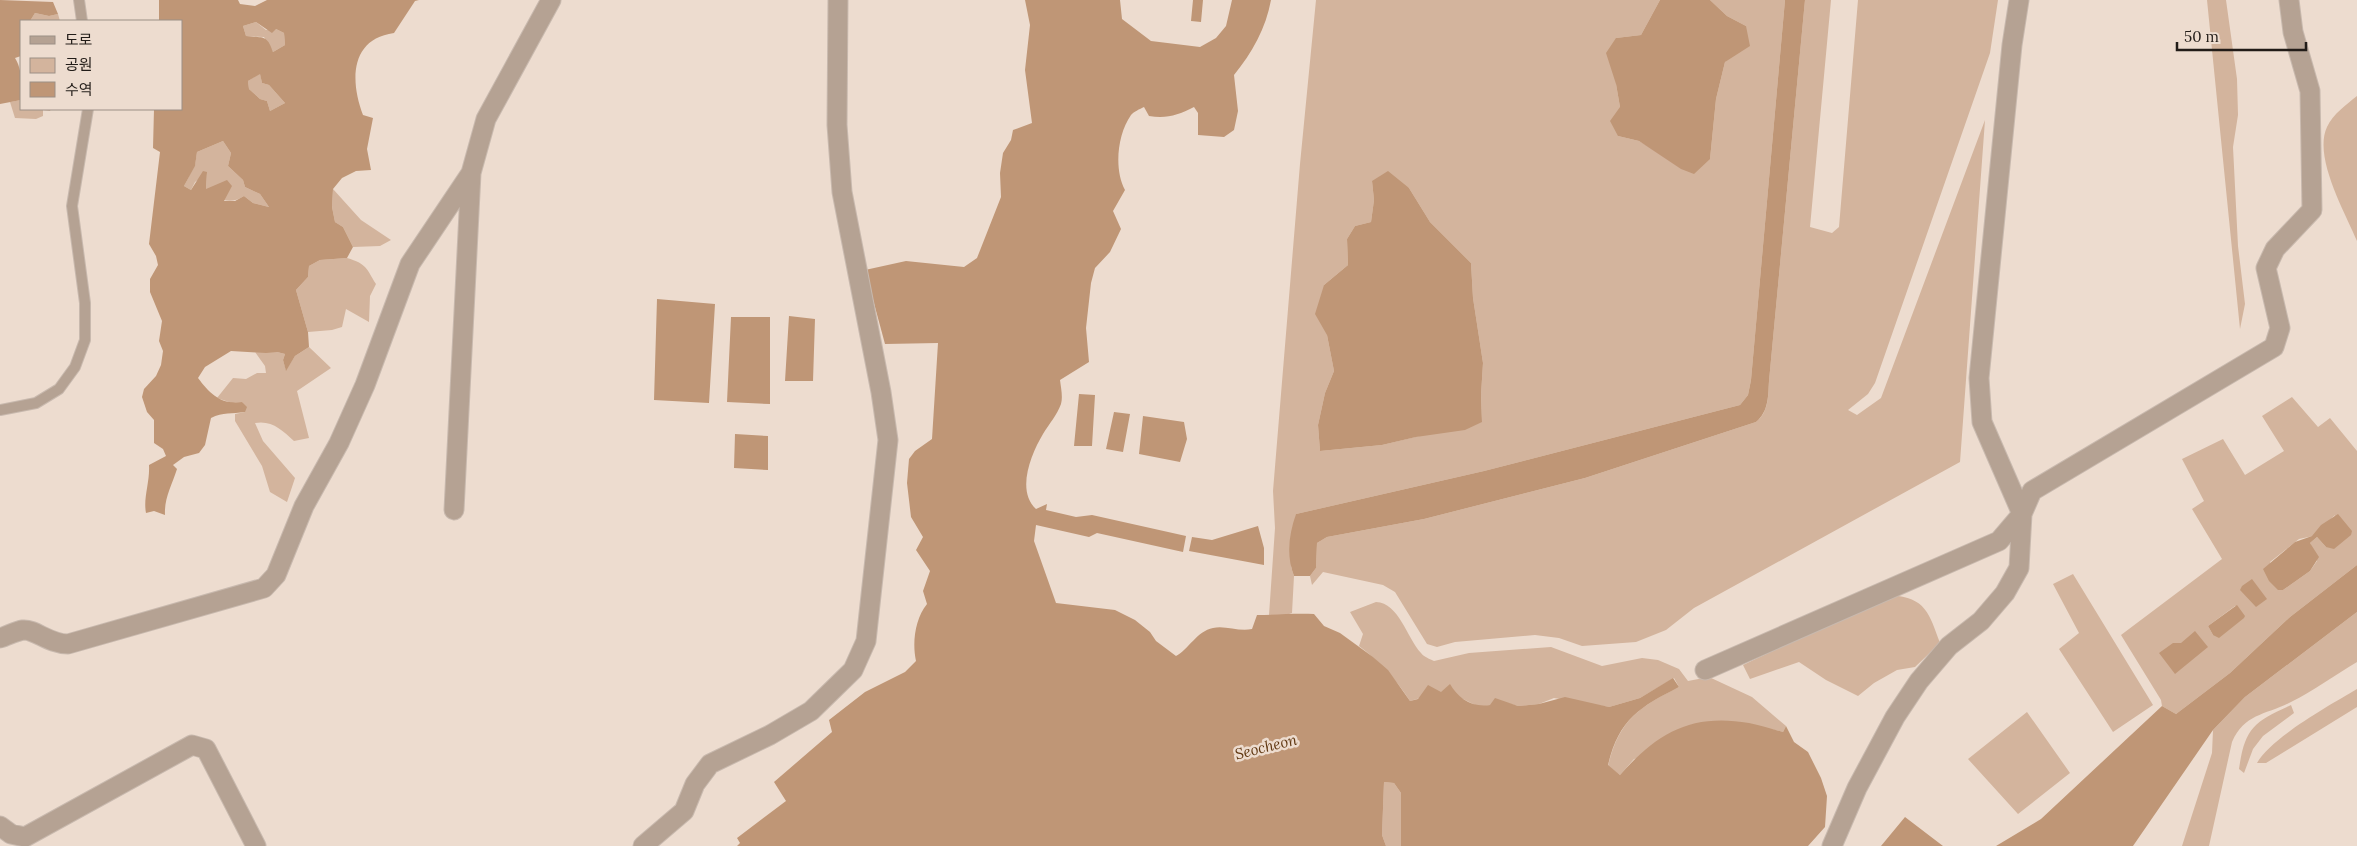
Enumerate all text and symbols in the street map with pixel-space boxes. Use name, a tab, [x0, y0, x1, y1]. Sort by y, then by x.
legend	[20, 20, 182, 110]
scale bar	[2177, 20, 2306, 52]
text: 50 m	[2184, 27, 2219, 46]
text: 도로	[65, 30, 93, 49]
text: 공원	[65, 55, 93, 74]
text: 수역	[65, 80, 93, 99]
water label: Seocheon	[1233, 729, 1300, 763]

